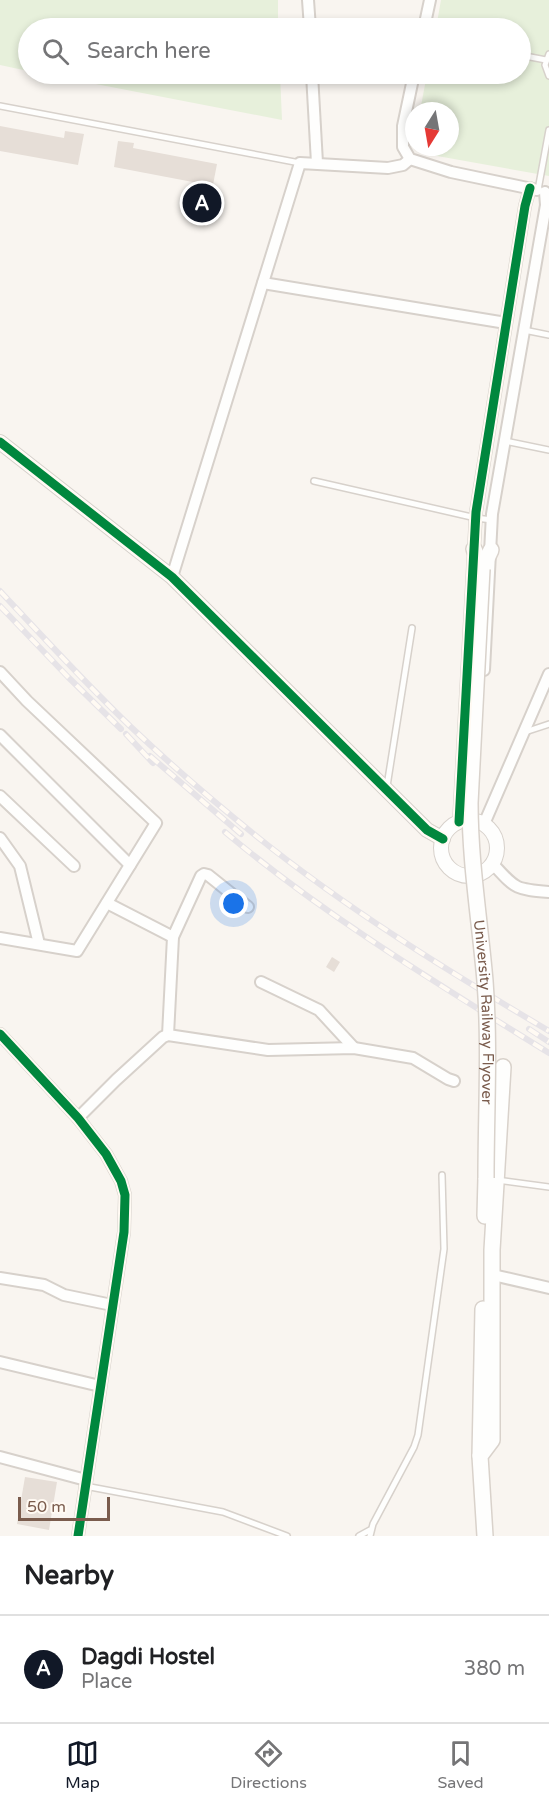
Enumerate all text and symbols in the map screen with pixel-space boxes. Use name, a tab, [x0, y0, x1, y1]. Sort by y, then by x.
search box	[18, 18, 531, 84]
icon: search	[39, 35, 72, 68]
text: Search here	[87, 38, 211, 64]
north arrow	[405, 102, 459, 156]
pin: A	[182, 180, 222, 226]
your location	[219, 889, 248, 918]
street label: University Railway Flyover	[470, 919, 497, 1105]
scale bar	[18, 1494, 110, 1522]
text: 50 m	[27, 1497, 66, 1517]
text: Nearby	[24, 1560, 114, 1591]
text: Dagdi Hostel	[81, 1644, 215, 1670]
text: A	[36, 1657, 51, 1681]
text: 380 m	[464, 1657, 525, 1681]
text: Place	[81, 1670, 132, 1694]
tab: Map	[65, 1737, 100, 1793]
tab: Directions	[230, 1737, 307, 1793]
tab: Saved	[437, 1737, 484, 1793]

